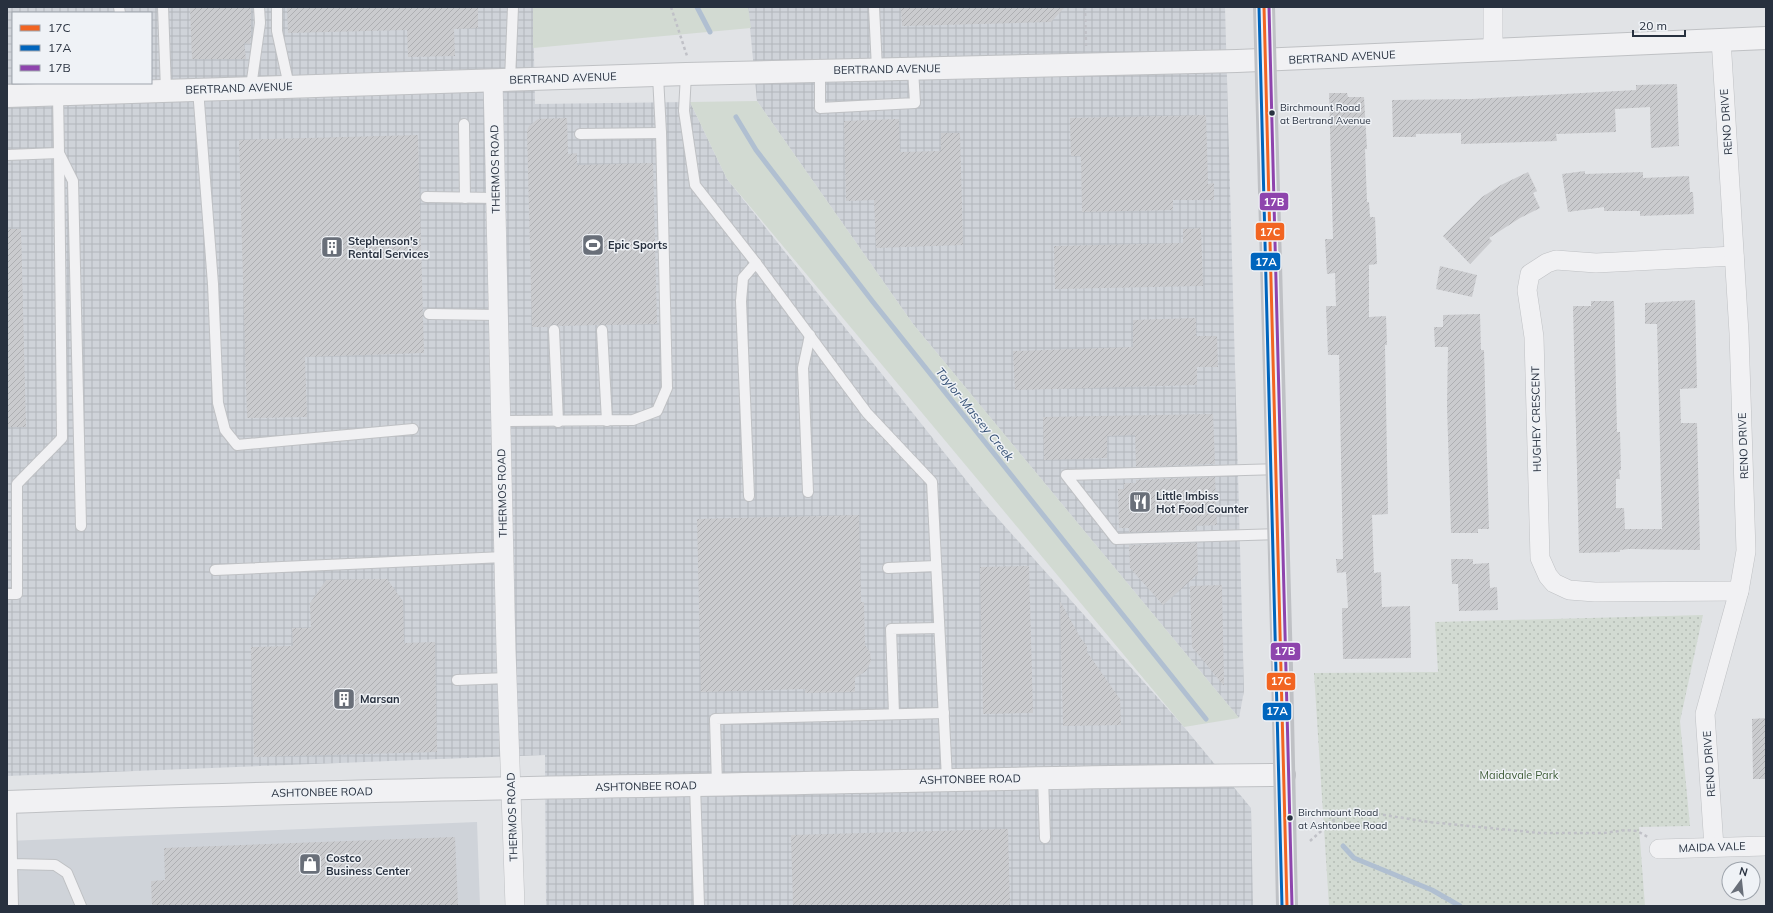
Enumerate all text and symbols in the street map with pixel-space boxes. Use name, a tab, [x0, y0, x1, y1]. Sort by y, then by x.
legend	[12, 12, 152, 84]
scale bar	[1633, 12, 1685, 38]
text: 20 m	[1639, 18, 1667, 33]
text: 17C	[48, 20, 71, 35]
text: 17A	[48, 40, 71, 55]
street label: BERTRAND AVENUE	[1288, 47, 1396, 67]
text: 17B	[48, 60, 71, 75]
street label: BERTRAND AVENUE	[833, 61, 941, 77]
street label: BERTRAND AVENUE	[509, 69, 617, 87]
street label: BERTRAND AVENUE	[185, 79, 293, 97]
street label: RENO DRIVE	[1717, 88, 1735, 156]
place label: Birchmount Road at Bertrand Avenue	[1280, 101, 1371, 127]
marker: Birchmount Road at Bertrand Avenue	[1267, 108, 1277, 118]
street label: THERMOS ROAD	[487, 124, 503, 214]
line badge: 17B	[1259, 192, 1289, 211]
text: 17B	[1264, 195, 1285, 209]
line badge: 17C	[1255, 222, 1285, 241]
text: 17C	[1260, 225, 1281, 239]
sports icon: Epic Sports	[580, 232, 606, 258]
building icon: Stephenson's Rental Services	[319, 234, 345, 260]
place label: Stephenson's Rental Services	[348, 234, 429, 261]
place label: Epic Sports	[608, 238, 668, 252]
line badge: 17A	[1250, 252, 1281, 271]
text: 17A	[1255, 255, 1277, 269]
water label: Taylor-Massey Creek	[933, 364, 1018, 464]
street label: HUGHEY CRESCENT	[1528, 366, 1544, 472]
street label: RENO DRIVE	[1735, 413, 1751, 479]
street label: THERMOS ROAD	[494, 448, 510, 538]
restaurant icon: Little Imbiss Hot Food Counter	[1127, 489, 1153, 515]
place label: Little Imbiss Hot Food Counter	[1156, 489, 1249, 516]
line badge: 17B	[1270, 642, 1301, 661]
text: 17B	[1275, 644, 1296, 658]
line badge: 17C	[1266, 672, 1296, 691]
text: 17C	[1271, 674, 1292, 688]
building icon: Marsan	[331, 686, 357, 712]
place label: Marsan	[360, 692, 400, 706]
line badge: 17A	[1262, 702, 1292, 721]
text: 17A	[1266, 704, 1288, 718]
street label: RENO DRIVE	[1700, 730, 1718, 798]
park label: Maidavale Park	[1480, 768, 1559, 782]
street label: ASHTONBEE ROAD	[919, 771, 1021, 787]
street label: THERMOS ROAD	[503, 772, 521, 862]
street label: ASHTONBEE ROAD	[595, 778, 697, 794]
street label: ASHTONBEE ROAD	[271, 784, 373, 800]
place label: Birchmount Road at Ashtonbee Road	[1298, 806, 1387, 832]
marker: Birchmount Road at Ashtonbee Road	[1285, 813, 1295, 823]
street label: MAIDA VALE	[1678, 839, 1746, 855]
shop icon: Costco Business Center	[297, 851, 323, 877]
place label: Costco Business Center	[326, 851, 410, 878]
north arrow	[1721, 861, 1761, 901]
text: N	[1738, 864, 1749, 879]

